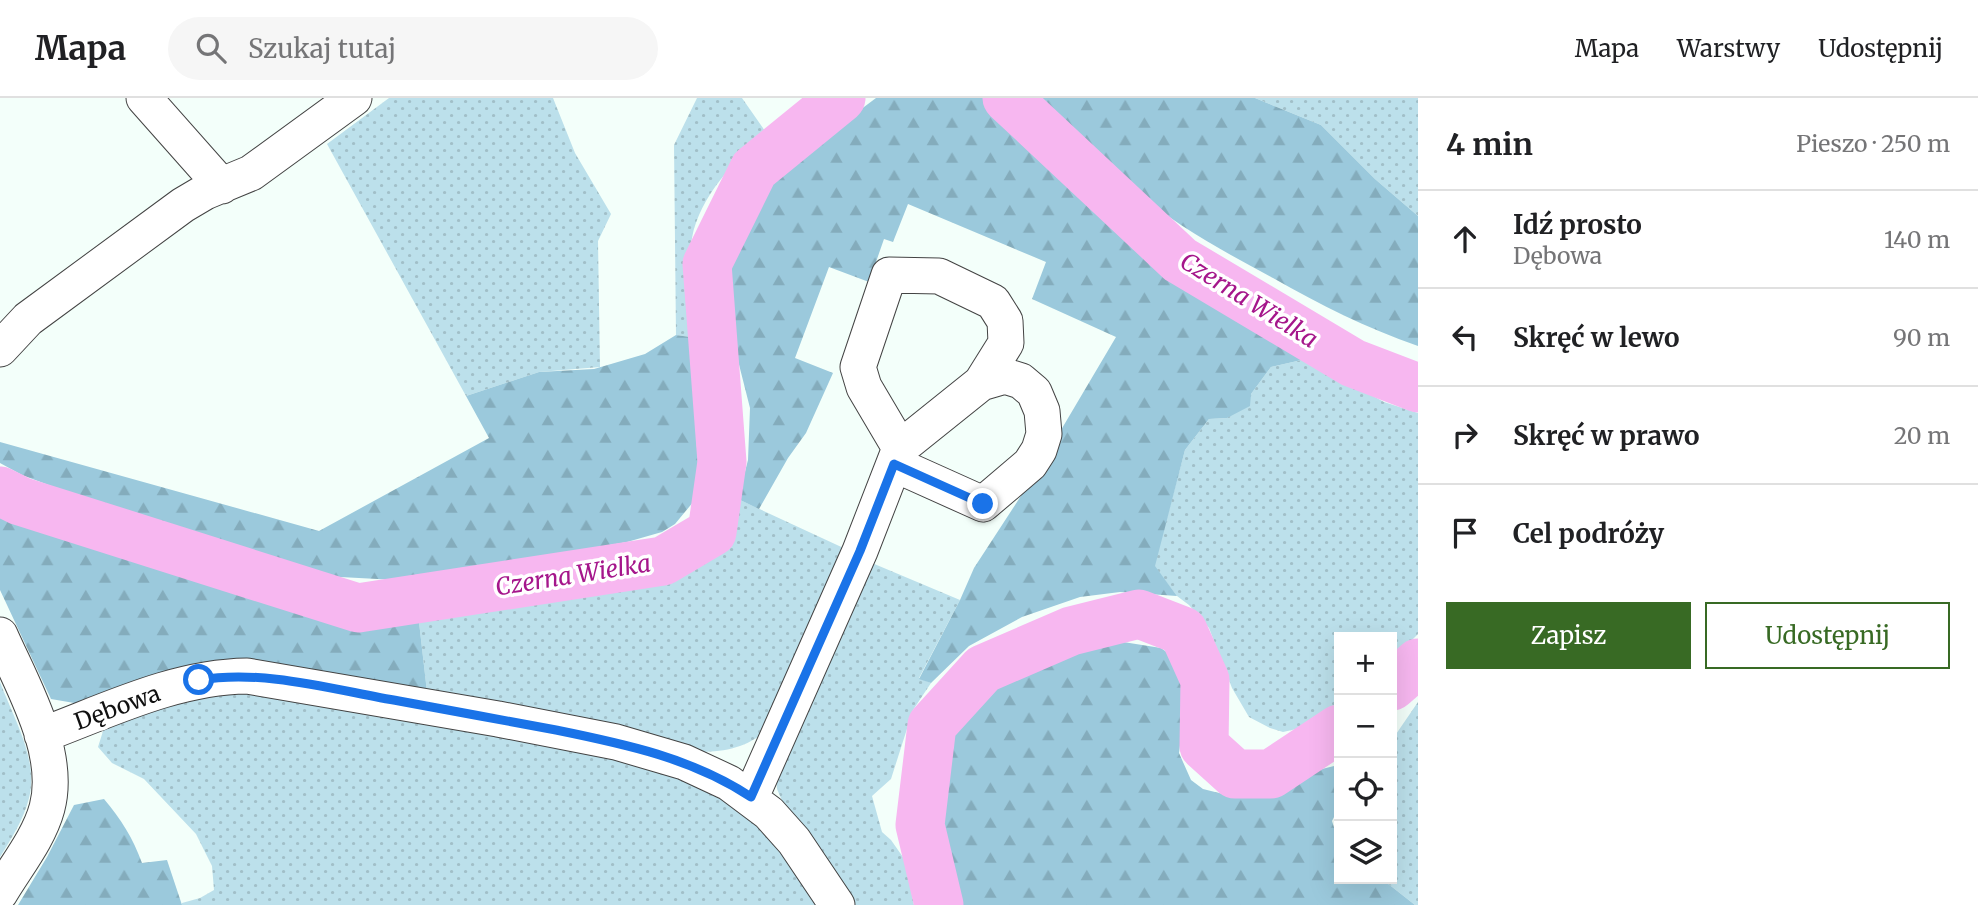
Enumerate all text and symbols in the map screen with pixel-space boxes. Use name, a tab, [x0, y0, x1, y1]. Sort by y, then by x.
search box	[168, 17, 658, 80]
text: Mapa	[35, 28, 126, 69]
icon: search	[192, 29, 230, 67]
text: Szukaj tutaj	[248, 32, 396, 65]
text: Mapa	[1575, 33, 1639, 64]
text: Warstwy	[1677, 33, 1780, 64]
text: Udostępnij	[1818, 33, 1943, 64]
text: 4 min	[1446, 125, 1533, 163]
text: Pieszo · 250 m	[1796, 129, 1950, 158]
text: Idź prosto	[1513, 208, 1642, 241]
icon: ahead	[1446, 220, 1484, 258]
text: 140 m	[1884, 225, 1950, 254]
text: Dębowa	[1513, 241, 1602, 270]
water label: Czerna Wielka	[1174, 245, 1324, 355]
icon: left	[1446, 318, 1484, 356]
text: Skręć w lewo	[1513, 321, 1680, 354]
text: 90 m	[1893, 323, 1950, 352]
icon: right	[1446, 416, 1484, 454]
text: Skręć w prawo	[1513, 419, 1700, 452]
text: 20 m	[1894, 421, 1950, 450]
route end	[967, 488, 998, 519]
icon: arrive	[1446, 514, 1484, 552]
text: Cel podróży	[1513, 517, 1664, 550]
water label: Czerna Wielka	[493, 547, 653, 603]
button: Zapisz	[1446, 602, 1691, 669]
button: Udostępnij	[1705, 602, 1950, 669]
map controls	[1334, 632, 1397, 884]
button: +	[1334, 632, 1397, 695]
route start	[183, 664, 214, 695]
street label: Dębowa	[70, 678, 164, 736]
button: −	[1334, 695, 1397, 758]
button: locate	[1334, 758, 1397, 821]
button: layers	[1334, 821, 1397, 884]

